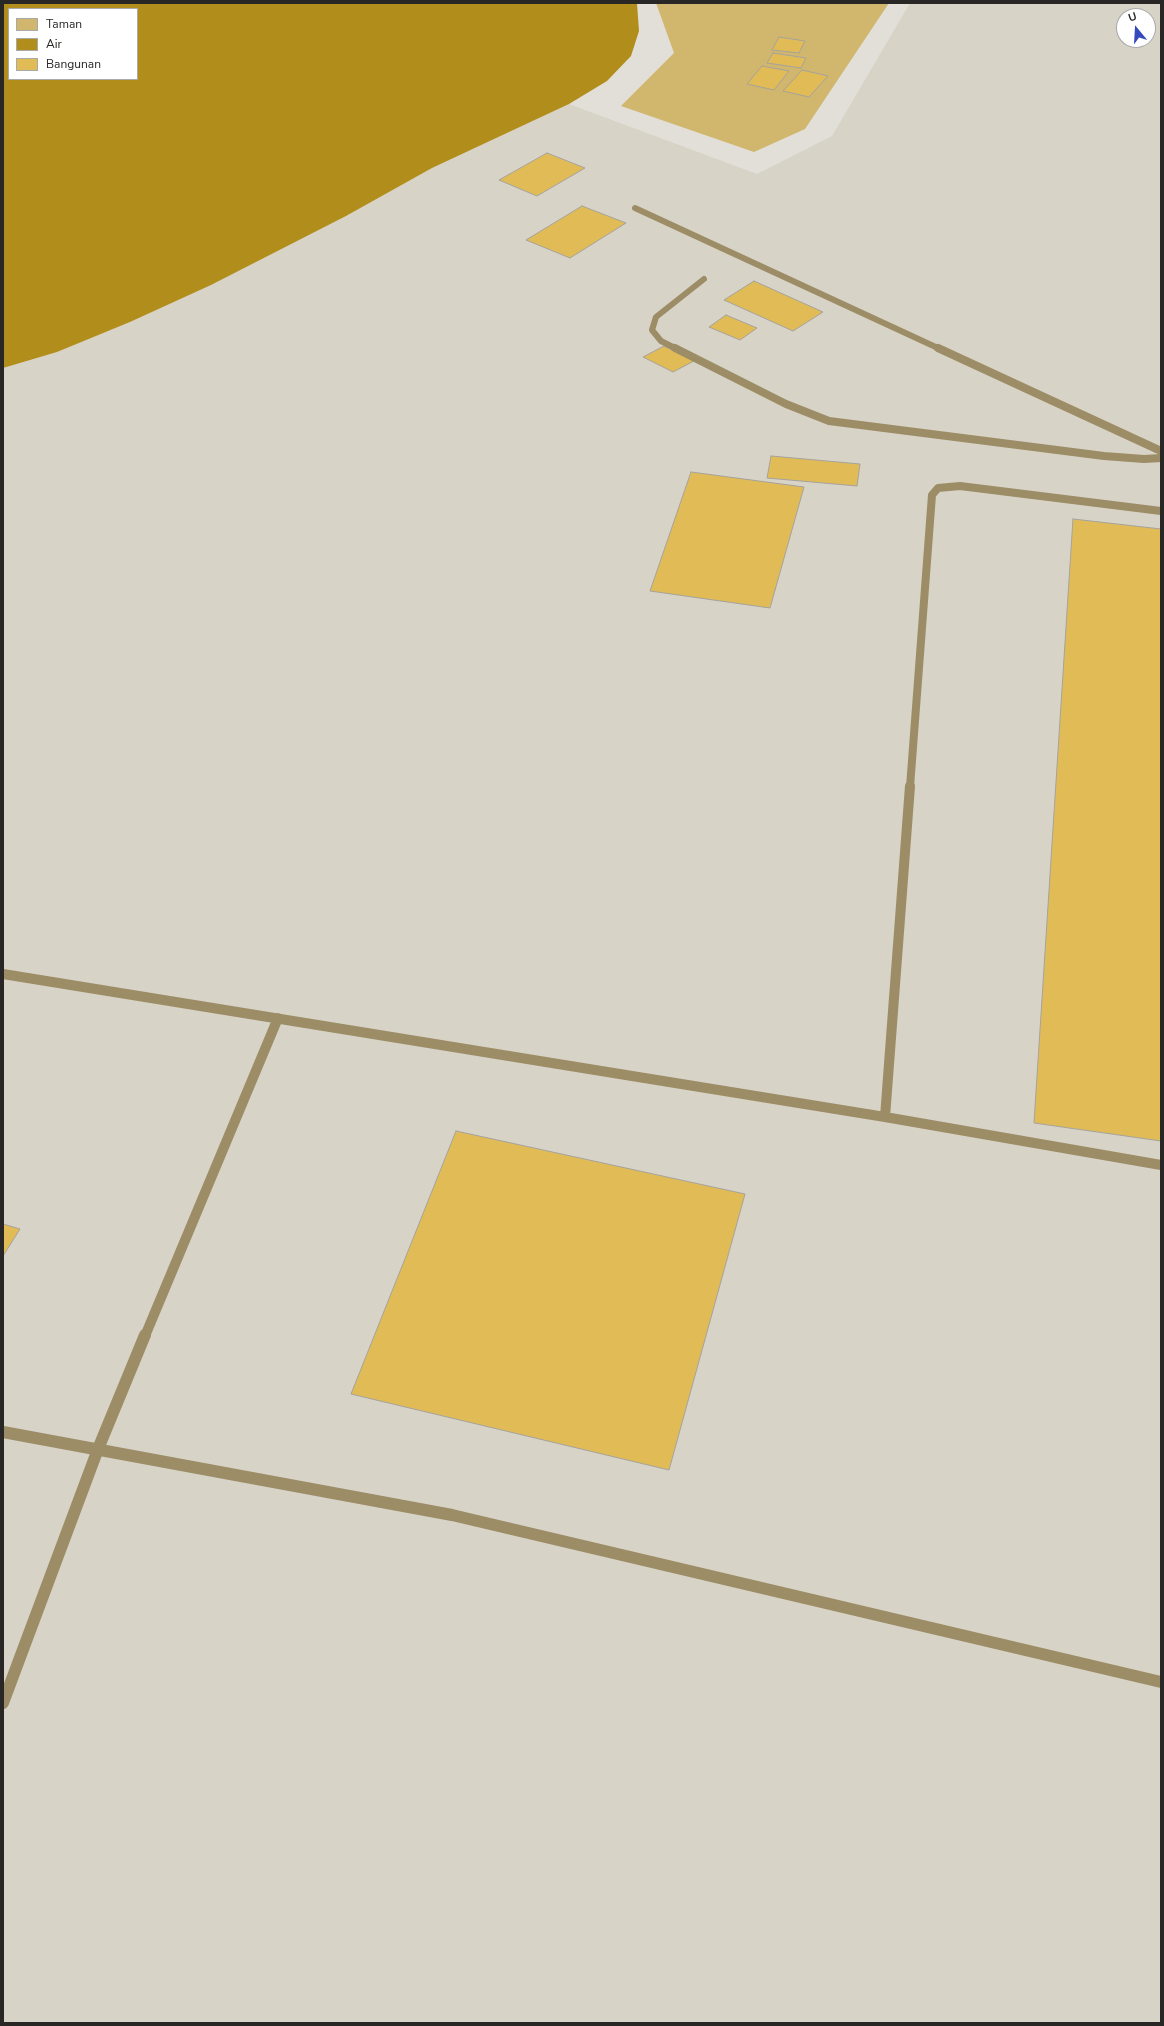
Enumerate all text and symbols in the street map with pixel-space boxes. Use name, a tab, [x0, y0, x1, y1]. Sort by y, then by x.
legend	[8, 8, 138, 80]
north arrow	[1116, 8, 1156, 48]
text: U	[1126, 9, 1139, 25]
text: Taman	[46, 16, 82, 32]
text: Air	[46, 36, 62, 52]
text: Bangunan	[46, 56, 101, 72]

